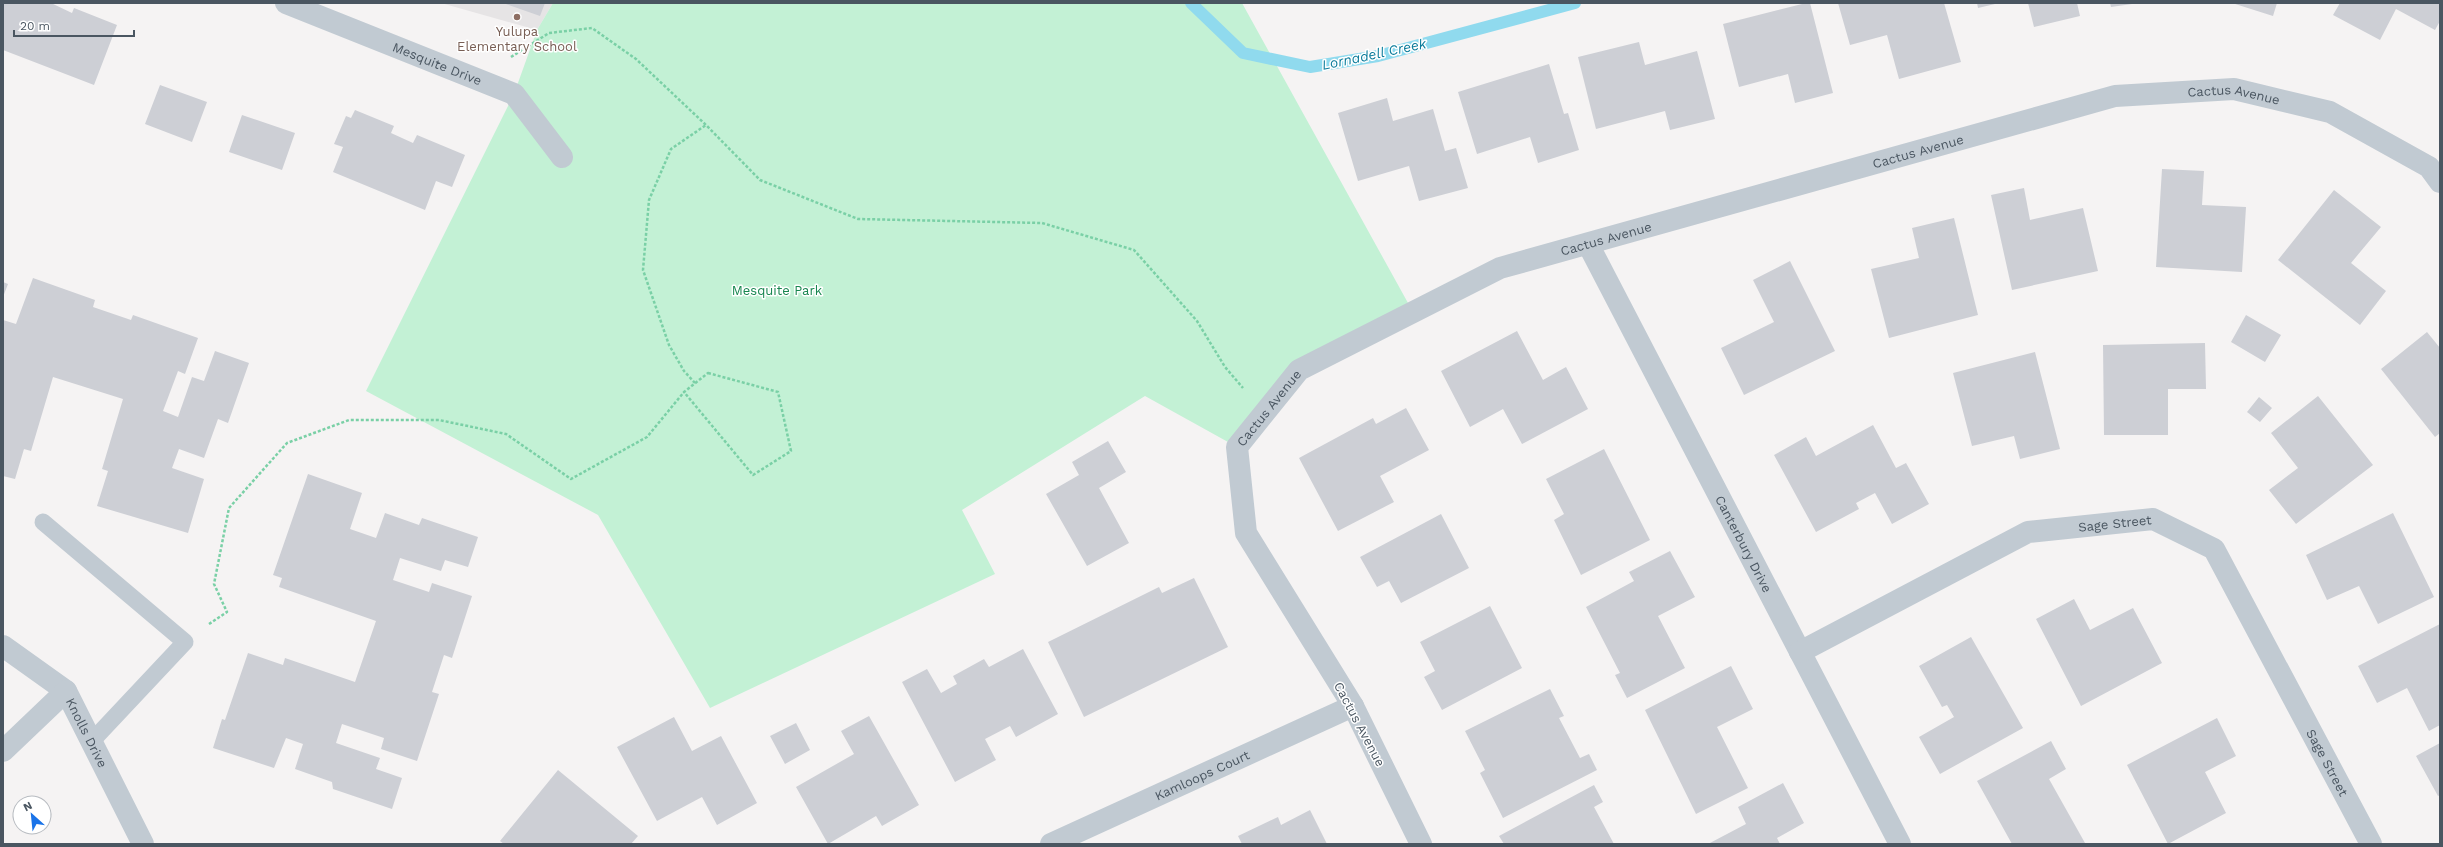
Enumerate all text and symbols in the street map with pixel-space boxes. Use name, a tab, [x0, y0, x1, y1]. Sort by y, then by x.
scale bar	[14, 12, 134, 38]
marker: Yulupa Elementary School	[512, 12, 522, 22]
text: 20 m	[20, 19, 50, 33]
place label: Yulupa Elementary School	[457, 24, 577, 54]
water label: Lornadell Creek	[1320, 35, 1428, 73]
street label: Mesquite Drive	[390, 39, 484, 88]
street label: Cactus Avenue	[2187, 82, 2281, 108]
street label: Cactus Avenue	[1871, 132, 1965, 171]
street label: Cactus Avenue	[1559, 219, 1653, 259]
park label: Mesquite Park	[732, 283, 823, 298]
street label: Cactus Avenue	[1234, 367, 1304, 449]
street label: Canterbury Drive	[1712, 493, 1775, 595]
street label: Sage Street	[2078, 512, 2153, 535]
street label: Cactus Avenue	[1331, 679, 1388, 769]
street label: Knolls Drive	[63, 695, 110, 770]
street label: Sage Street	[2303, 727, 2351, 799]
street label: Kamloops Court	[1153, 747, 1252, 804]
north arrow	[12, 795, 52, 835]
text: N	[21, 799, 34, 814]

